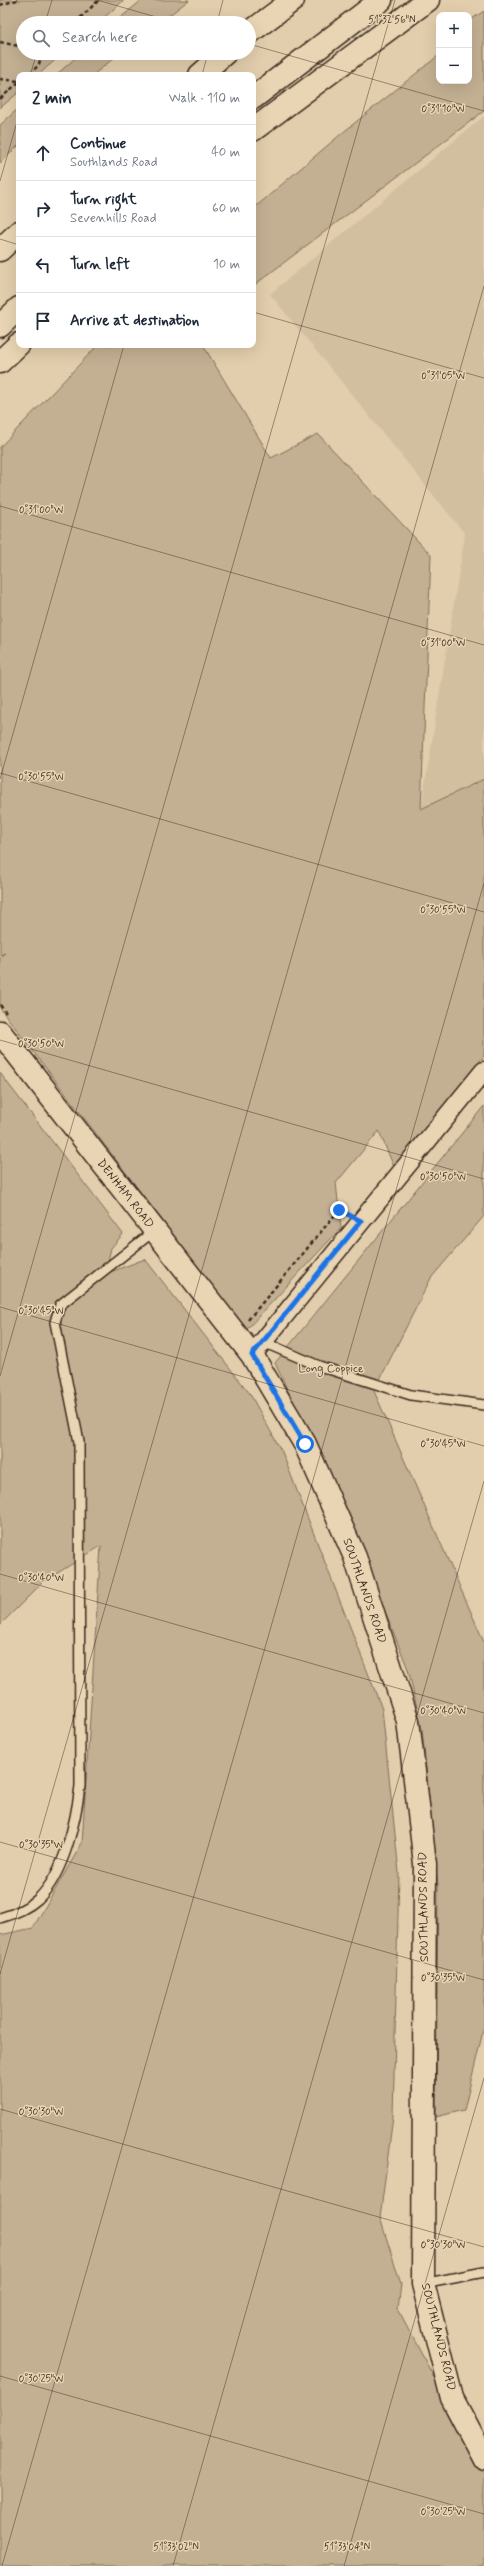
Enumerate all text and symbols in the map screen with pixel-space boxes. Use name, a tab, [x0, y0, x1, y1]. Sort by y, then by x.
map controls	[436, 12, 472, 84]
button: +	[436, 12, 472, 48]
text: 51°32'56"N	[368, 13, 416, 27]
search box	[16, 16, 256, 60]
icon: search	[30, 27, 52, 49]
text: Search here	[62, 28, 138, 48]
button: −	[436, 48, 472, 84]
text: 2 min	[32, 87, 72, 109]
text: Walk · 110 m	[169, 90, 240, 107]
text: 0°31'10"W	[422, 102, 464, 116]
text: Continue	[70, 134, 126, 154]
icon: ahead	[32, 142, 54, 164]
text: 40 m	[211, 144, 240, 161]
text: Southlands Road	[70, 154, 157, 171]
text: Turn right	[70, 190, 137, 210]
icon: right	[32, 198, 54, 220]
text: 60 m	[212, 200, 240, 217]
text: Sevenhills Road	[70, 210, 156, 227]
icon: left	[32, 254, 54, 276]
text: Turn left	[70, 255, 130, 275]
text: 10 m	[213, 256, 240, 273]
icon: arrive	[32, 310, 54, 332]
text: Arrive at destination	[70, 311, 199, 331]
text: 0°31'05"W	[421, 369, 465, 383]
text: 0°31'00"W	[19, 503, 63, 517]
text: 0°31'00"W	[421, 636, 465, 650]
text: 0°30'55"W	[18, 770, 64, 784]
text: 0°30'55"W	[420, 903, 466, 917]
text: 0°30'50"W	[18, 1037, 64, 1051]
street label: DENHAM ROAD	[93, 1156, 157, 1232]
text: 0°30'50"W	[420, 1170, 466, 1184]
route end	[330, 1201, 348, 1219]
text: 0°30'45"W	[18, 1304, 64, 1318]
park label: Long Coppice	[298, 1361, 364, 1377]
route start	[296, 1435, 314, 1453]
text: 0°30'45"W	[420, 1437, 466, 1451]
street label: SOUTHLANDS ROAD	[338, 1536, 390, 1646]
text: 0°30'40"W	[18, 1571, 64, 1585]
text: 0°30'40"W	[420, 1704, 466, 1718]
text: 0°30'35"W	[19, 1838, 63, 1852]
street label: SOUTHLANDS ROAD	[415, 1852, 433, 1962]
text: 0°30'35"W	[421, 1971, 465, 1985]
text: 0°30'30"W	[19, 2105, 63, 2119]
text: 0°30'30"W	[421, 2238, 465, 2252]
street label: SOUTHLANDS ROAD	[417, 2282, 459, 2392]
text: 0°30'25"W	[19, 2372, 63, 2386]
text: 0°30'25"W	[421, 2505, 465, 2519]
text: 51°33'02"N	[153, 2540, 199, 2554]
text: 51°33'04"N	[324, 2540, 371, 2554]

